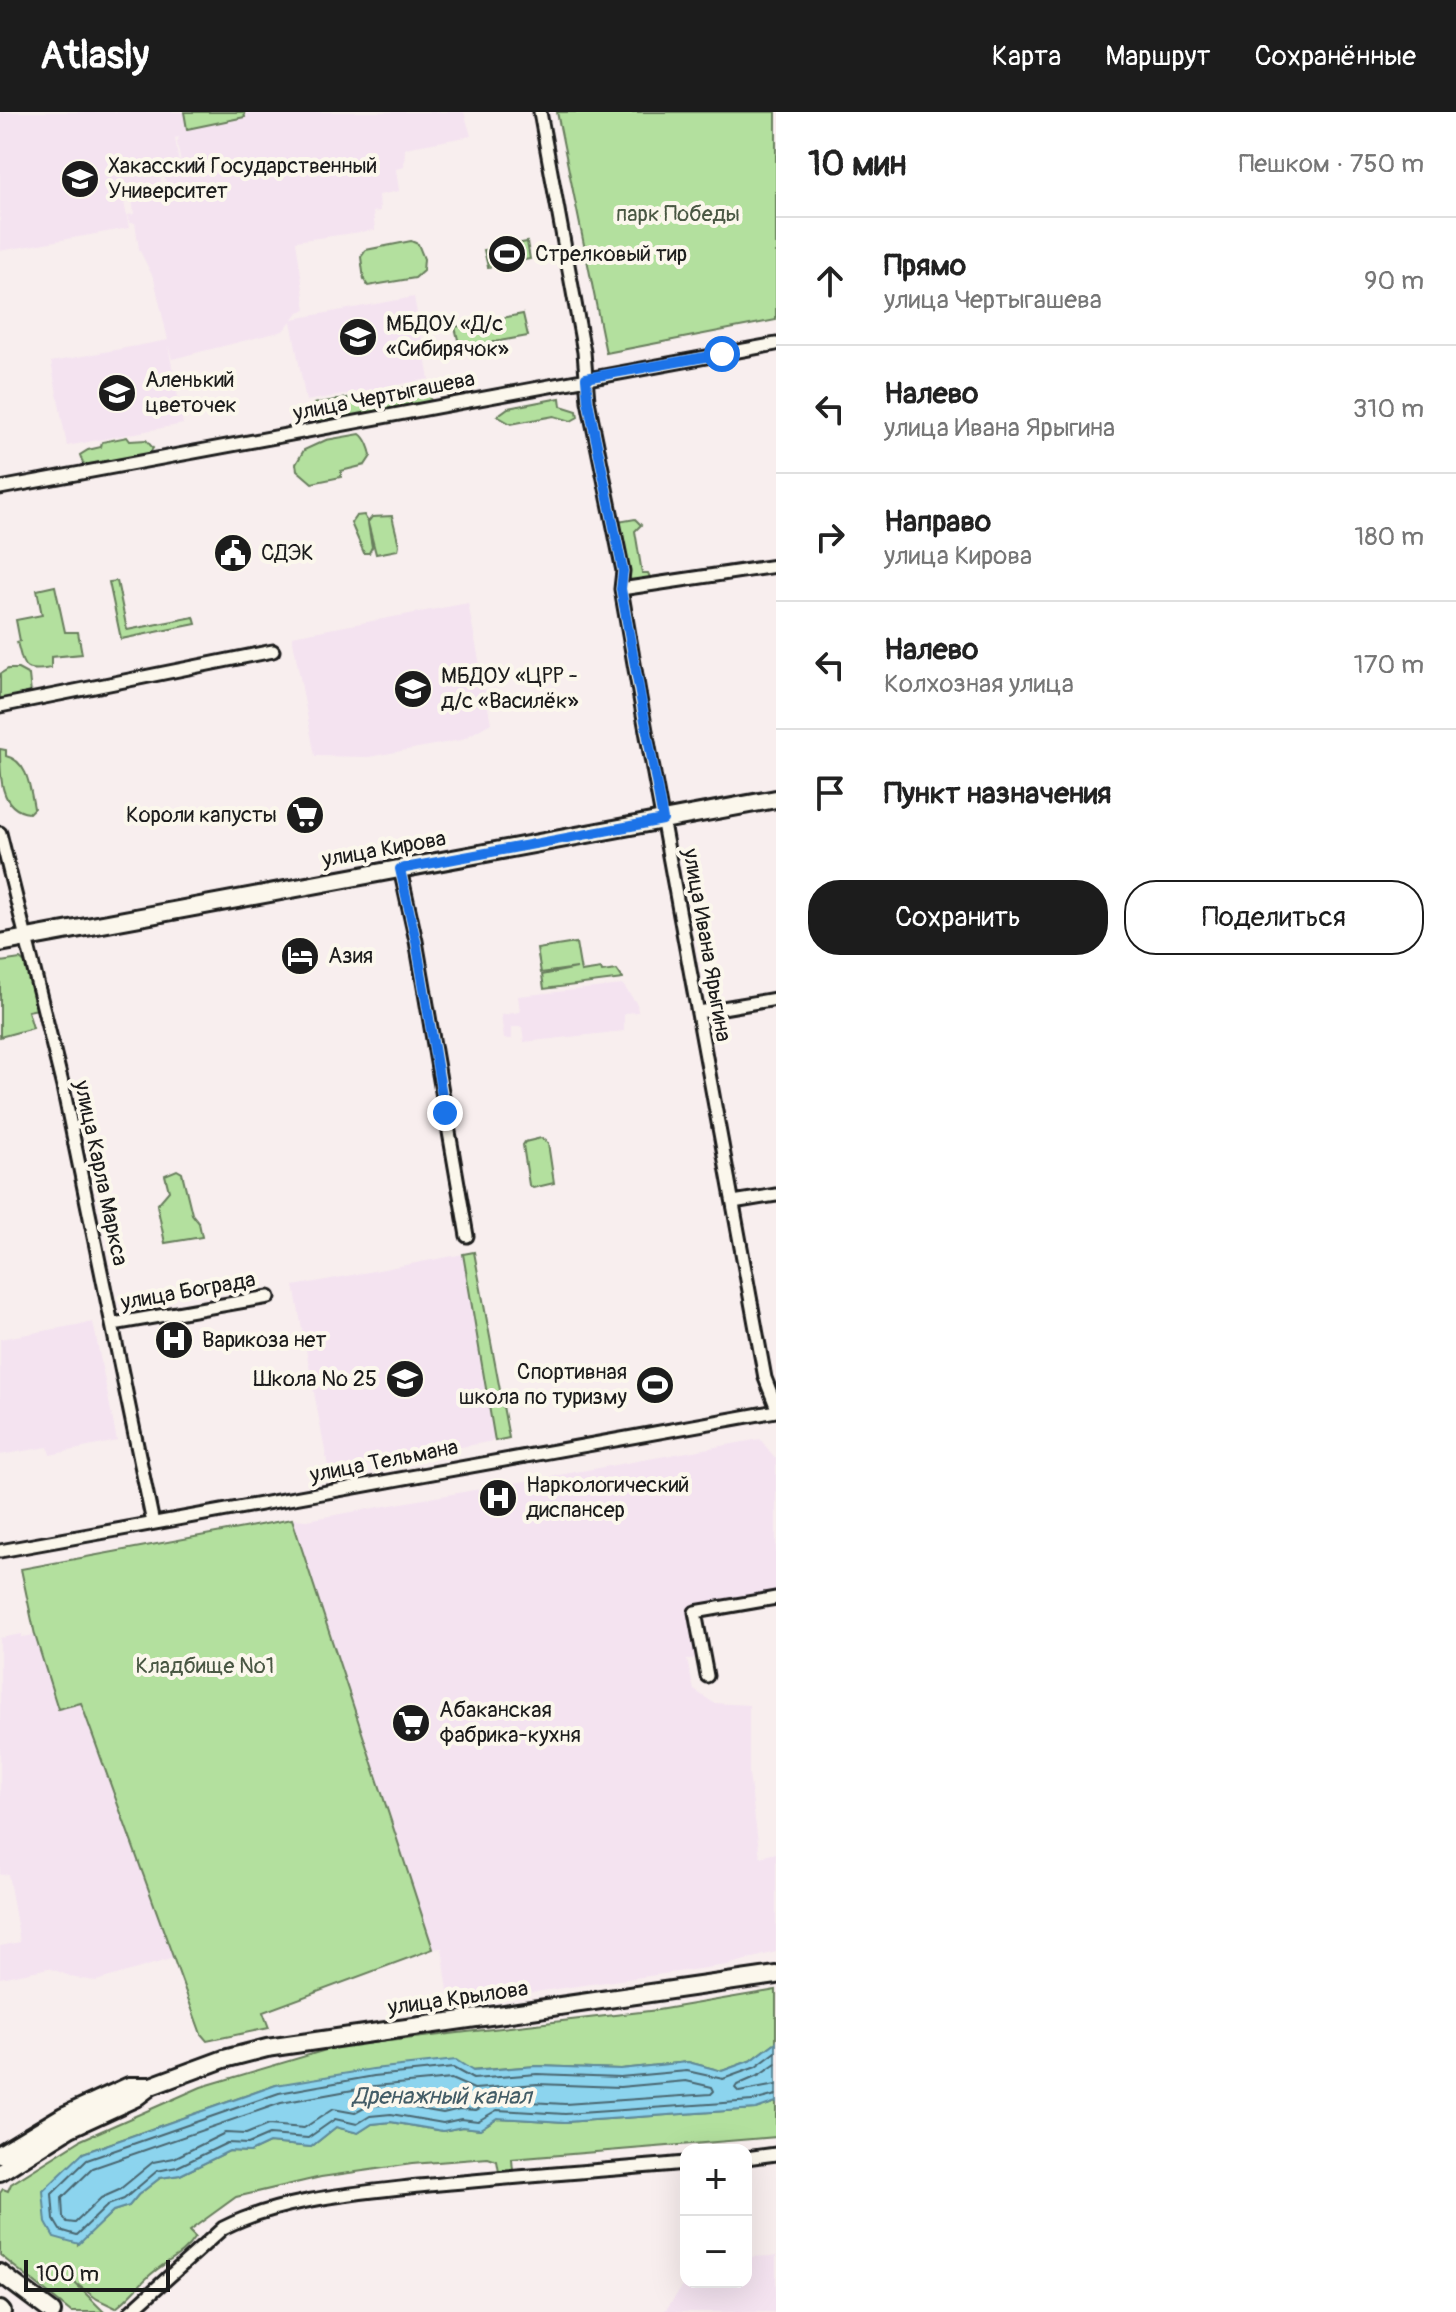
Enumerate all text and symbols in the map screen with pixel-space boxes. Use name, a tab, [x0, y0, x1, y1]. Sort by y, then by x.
text: Atlasly	[40, 32, 149, 80]
text: Карта	[992, 39, 1061, 74]
text: Маршрут	[1105, 39, 1211, 74]
text: Сохранённые	[1255, 39, 1416, 74]
text: 10 мин	[808, 143, 906, 186]
text: Пешком · 750 m	[1239, 148, 1424, 180]
place label: Хакасский Государственный Университет	[108, 152, 377, 205]
school or university icon: Хакасский Государственный Университет	[59, 158, 101, 200]
park label: парк Победы	[616, 200, 740, 228]
sports icon: Стрелковый тир	[486, 233, 528, 275]
place label: Стрелковый тир	[535, 240, 687, 268]
text: Прямо	[884, 247, 966, 284]
icon: ahead	[808, 259, 852, 303]
text: 90 m	[1364, 265, 1424, 297]
text: улица Чертыгашева	[884, 284, 1102, 316]
place label: МБДОУ «Д/с «Сибирячок»	[386, 310, 509, 363]
school or university icon: МБДОУ «Д/с «Сибирячок»	[337, 316, 379, 358]
route start	[704, 336, 740, 372]
street label: улица Чертыгашева	[290, 365, 477, 428]
place label: Аленький цветочек	[145, 366, 237, 419]
school or university icon: Аленький цветочек	[96, 372, 138, 414]
text: Налево	[884, 375, 978, 412]
icon: left	[808, 387, 852, 431]
text: 310 m	[1353, 393, 1424, 425]
text: улица Ивана Ярыгина	[884, 412, 1115, 444]
text: Направо	[884, 503, 991, 540]
icon: right	[808, 515, 852, 559]
text: 180 m	[1354, 521, 1424, 553]
public building icon: СДЭК	[212, 532, 254, 574]
place label: СДЭК	[261, 539, 314, 567]
text: улица Кирова	[884, 540, 1032, 572]
text: Налево	[884, 631, 978, 668]
icon: left	[808, 643, 852, 687]
text: 170 m	[1354, 649, 1424, 681]
place label: МБДОУ «ЦРР - д/с «Василёк»	[441, 662, 579, 715]
school or university icon: МБДОУ «ЦРР - д/с «Василёк»	[392, 668, 434, 710]
text: Колхозная улица	[884, 668, 1074, 700]
icon: arrive	[808, 771, 852, 815]
text: Пункт назначения	[884, 775, 1111, 812]
supermarket icon: Короли капусты	[284, 794, 326, 836]
place label: Короли капусты	[126, 801, 277, 829]
street label: улица Кирова	[319, 824, 448, 874]
street label: улица Ивана Ярыгина	[676, 845, 738, 1044]
button: Сохранить	[808, 880, 1108, 955]
button: Поделиться	[1124, 880, 1424, 955]
hotel icon: Азия	[279, 935, 321, 977]
place label: Азия	[328, 942, 373, 970]
street label: улица Карла Маркса	[67, 1077, 134, 1268]
route end	[427, 1095, 463, 1131]
street label: улица Бограда	[118, 1265, 257, 1317]
hospital icon: Варикоза нет	[153, 1319, 195, 1361]
place label: Варикоза нет	[202, 1326, 326, 1354]
school or university icon: Школа № 25	[384, 1358, 426, 1400]
place label: Спортивная школа по туризму	[459, 1358, 627, 1411]
sports icon: Спортивная школа по туризму	[634, 1364, 676, 1406]
place label: Школа № 25	[254, 1365, 377, 1393]
street label: улица Тельмана	[307, 1433, 460, 1489]
place label: Наркологический диспансер	[526, 1471, 689, 1524]
hospital icon: Наркологический диспансер	[477, 1477, 519, 1519]
park label: Кладбище №1	[136, 1652, 274, 1680]
place label: Абаканская фабрика-кухня	[439, 1696, 581, 1749]
supermarket icon: Абаканская фабрика-кухня	[390, 1702, 432, 1744]
street label: улица Крылова	[385, 1974, 530, 2022]
water label: Дренажный канал	[351, 2082, 534, 2111]
map controls	[680, 2144, 752, 2288]
button: +	[680, 2144, 752, 2216]
button: −	[680, 2216, 752, 2288]
scale bar	[24, 2256, 170, 2292]
text: 100 m	[36, 2260, 99, 2288]

